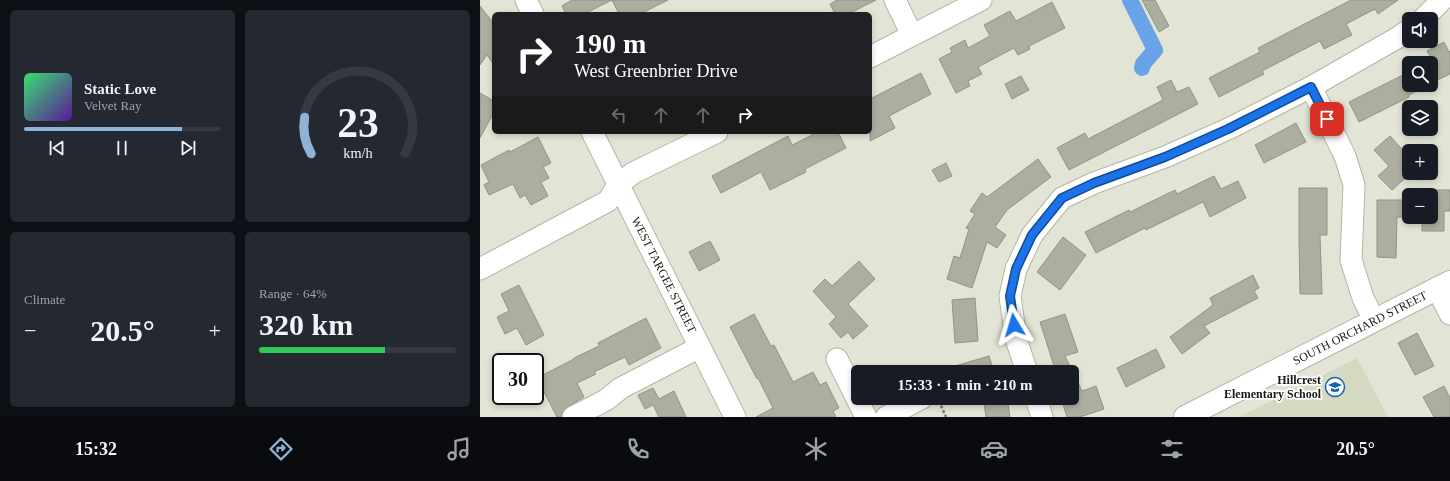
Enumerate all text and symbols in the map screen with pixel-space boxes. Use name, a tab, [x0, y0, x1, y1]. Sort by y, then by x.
map controls	[1402, 12, 1438, 224]
button: sound	[1402, 12, 1438, 48]
icon: right	[508, 28, 560, 80]
text: 190 m	[574, 28, 646, 59]
button: search	[1402, 56, 1438, 92]
text: West Greenbrier Drive	[574, 61, 737, 81]
text: Static Love	[84, 81, 156, 97]
text: Velvet Ray	[84, 98, 141, 113]
text: 23	[337, 100, 378, 146]
button: layers	[1402, 100, 1438, 136]
pin	[1310, 102, 1344, 136]
icon: left	[608, 104, 630, 126]
icon: ahead	[650, 104, 672, 126]
icon: ahead	[692, 104, 714, 126]
icon: right	[734, 104, 756, 126]
icon: arrive	[1316, 108, 1338, 130]
icon: previous	[46, 137, 68, 159]
icon: pause	[111, 137, 133, 159]
icon: next	[177, 137, 199, 159]
button: +	[1402, 144, 1438, 180]
text: km/h	[343, 145, 372, 161]
button: −	[1402, 188, 1438, 224]
street label: WEST TARGEE STREET	[629, 215, 700, 336]
text: Range · 64%	[259, 286, 327, 301]
street label: SOUTH ORCHARD STREET	[1291, 288, 1430, 368]
text: Climate	[24, 292, 65, 307]
position arrow	[993, 304, 1035, 346]
text: 320 km	[259, 308, 353, 341]
text: 20.5°	[90, 314, 155, 347]
text: −	[24, 318, 36, 343]
text: +	[209, 318, 221, 343]
speed limit sign: 30	[492, 353, 544, 405]
place label: Hillcrest Elementary School	[1224, 373, 1322, 401]
school or university icon: Hillcrest Elementary School	[1324, 376, 1346, 398]
text: 15:33 · 1 min · 210 m	[898, 377, 1033, 393]
icon: directions	[267, 435, 295, 463]
icon: music	[445, 435, 473, 463]
icon: phone	[624, 435, 652, 463]
icon: climate	[802, 435, 830, 463]
icon: car	[980, 435, 1008, 463]
icon: filters	[1158, 435, 1186, 463]
text: 15:32	[75, 439, 117, 459]
text: 20.5°	[1336, 439, 1375, 459]

